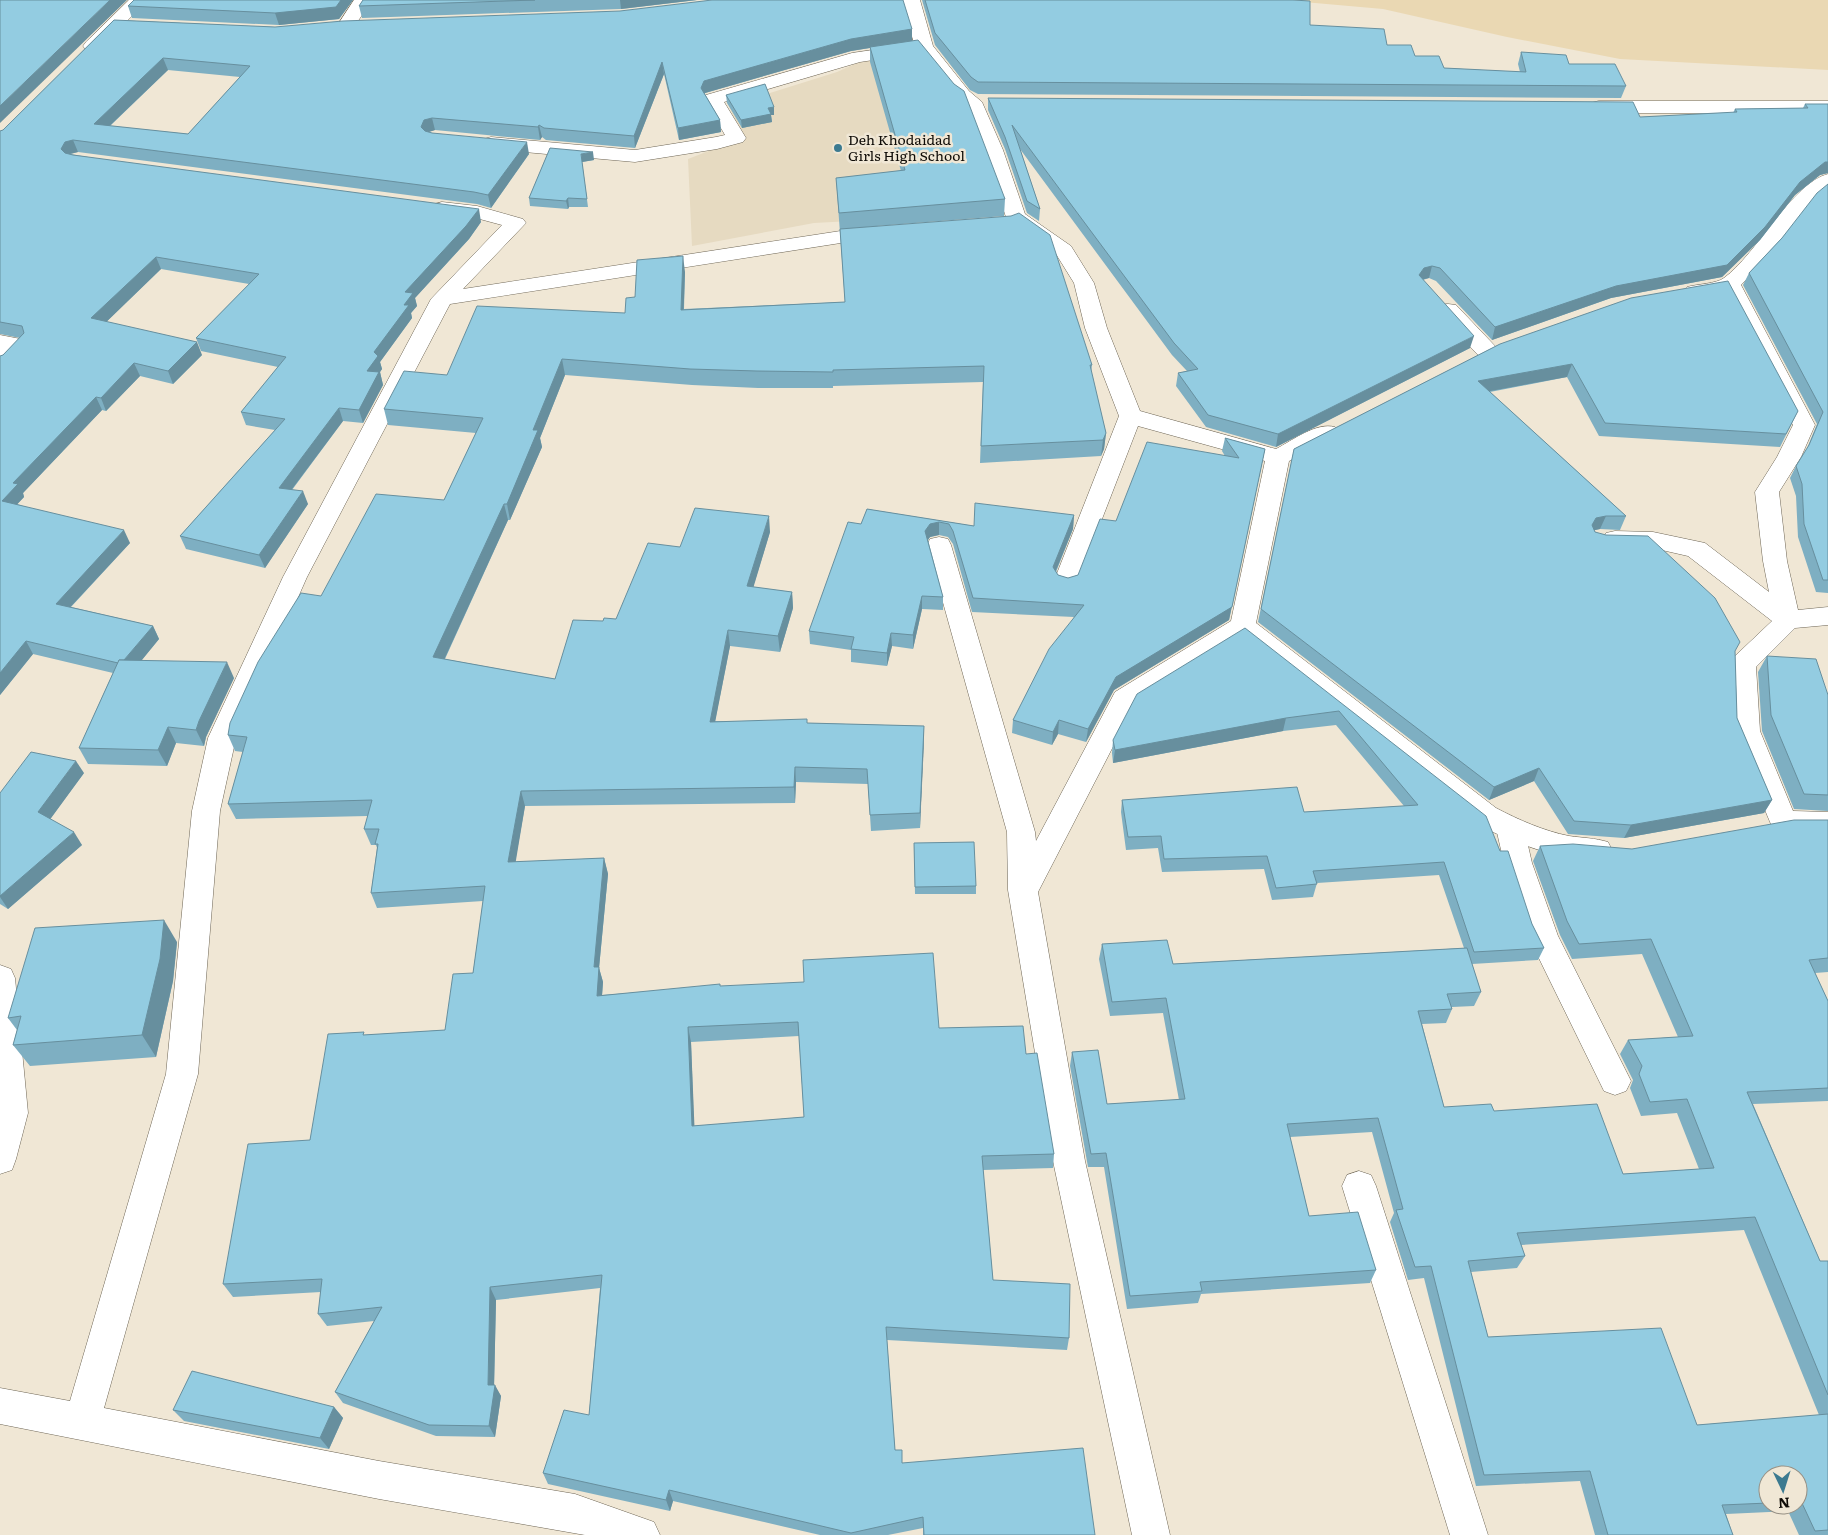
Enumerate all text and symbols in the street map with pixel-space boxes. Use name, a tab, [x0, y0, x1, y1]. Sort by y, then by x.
place label: Deh Khodaidad Girls High School	[848, 129, 965, 165]
marker: Deh Khodaidad Girls High School	[832, 142, 844, 154]
north arrow	[1758, 1465, 1808, 1515]
text: N	[1777, 1494, 1791, 1514]

